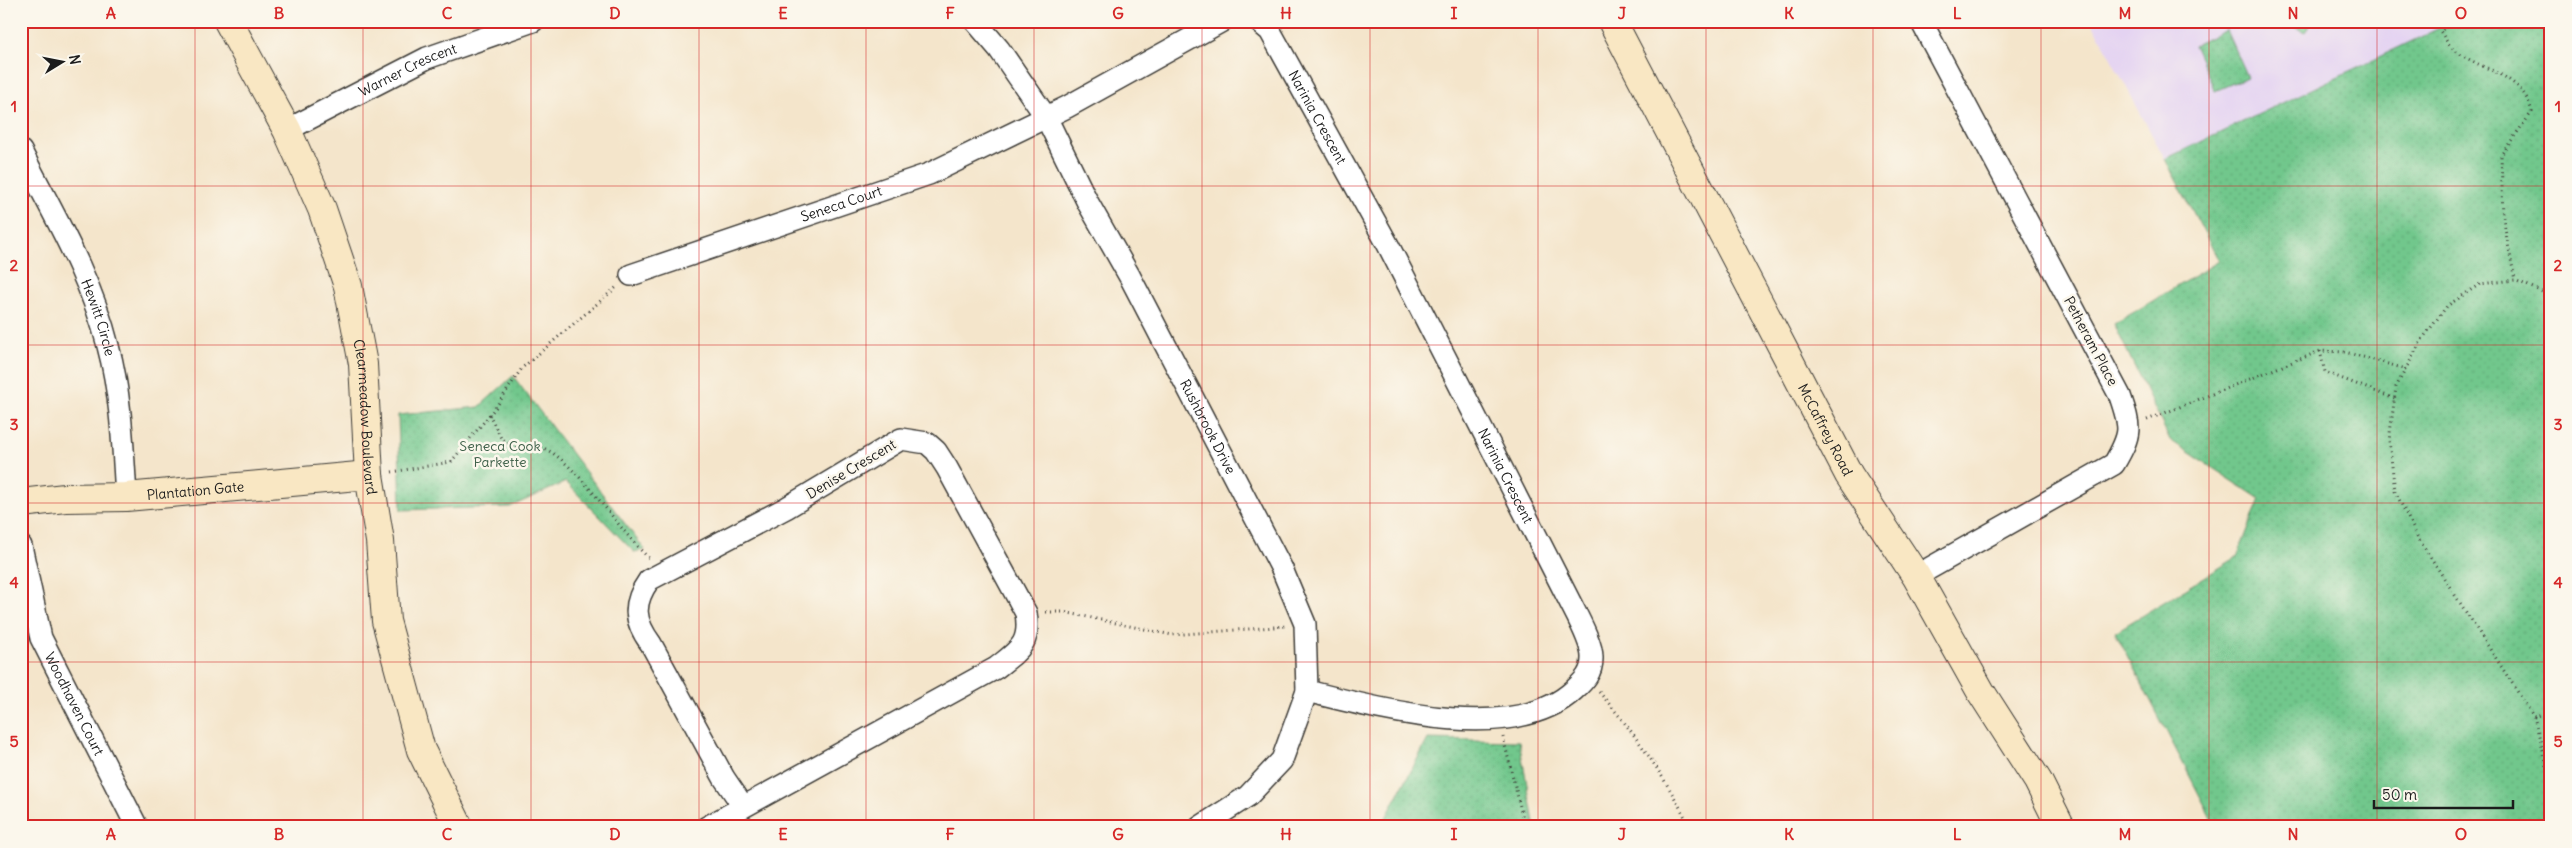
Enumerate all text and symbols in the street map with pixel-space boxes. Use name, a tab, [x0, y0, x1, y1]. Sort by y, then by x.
text: A	[106, 3, 116, 23]
text: B	[274, 3, 285, 23]
text: C	[442, 3, 453, 23]
text: D	[609, 3, 621, 23]
text: E	[778, 3, 788, 23]
text: F	[945, 3, 955, 23]
text: G	[1112, 3, 1124, 23]
text: H	[1280, 3, 1292, 23]
text: I	[1451, 3, 1458, 23]
text: J	[1618, 3, 1627, 23]
text: K	[1784, 3, 1794, 23]
text: L	[1953, 3, 1962, 23]
text: M	[2119, 3, 2132, 23]
text: N	[2287, 3, 2299, 23]
text: O	[2455, 3, 2467, 23]
north arrow	[38, 38, 88, 88]
street label: Warner Crescent	[356, 39, 459, 101]
text: N	[65, 53, 85, 66]
street label: Narinia Crescent	[1284, 67, 1351, 167]
text: 1	[11, 96, 17, 116]
text: 1	[2555, 96, 2561, 116]
street label: Seneca Court	[798, 181, 885, 226]
text: 2	[10, 255, 19, 275]
text: 2	[2554, 255, 2563, 275]
street label: Hewitt Circle	[77, 276, 119, 358]
street label: Petheram Place	[2060, 293, 2122, 389]
street label: Clearmeadow Boulevard	[349, 338, 381, 496]
street label: Rushbrook Drive	[1176, 376, 1240, 477]
street label: McCaffrey Road	[1794, 381, 1857, 479]
text: 3	[9, 414, 19, 434]
text: 3	[2553, 414, 2563, 434]
street label: Narinia Crescent	[1474, 425, 1538, 527]
street label: Denise Crescent	[803, 435, 899, 503]
park label: Seneca Cook Parkette	[459, 437, 541, 471]
street label: Plantation Gate	[146, 477, 245, 504]
text: 4	[9, 572, 19, 592]
text: 4	[2553, 572, 2563, 592]
street label: Woodhaven Court	[41, 649, 108, 759]
text: 5	[9, 731, 19, 751]
text: 5	[2553, 731, 2563, 751]
scale bar	[2374, 778, 2513, 810]
text: 50 m	[2382, 785, 2417, 804]
text: A	[106, 824, 116, 844]
text: B	[274, 824, 285, 844]
text: C	[442, 824, 453, 844]
text: D	[609, 824, 621, 844]
text: E	[778, 824, 788, 844]
text: F	[945, 824, 955, 844]
text: G	[1112, 824, 1124, 844]
text: H	[1280, 824, 1292, 844]
text: I	[1451, 824, 1458, 844]
text: J	[1618, 824, 1627, 844]
text: K	[1784, 824, 1794, 844]
text: L	[1953, 824, 1962, 844]
text: M	[2119, 824, 2132, 844]
text: N	[2287, 824, 2299, 844]
text: O	[2455, 824, 2467, 844]

